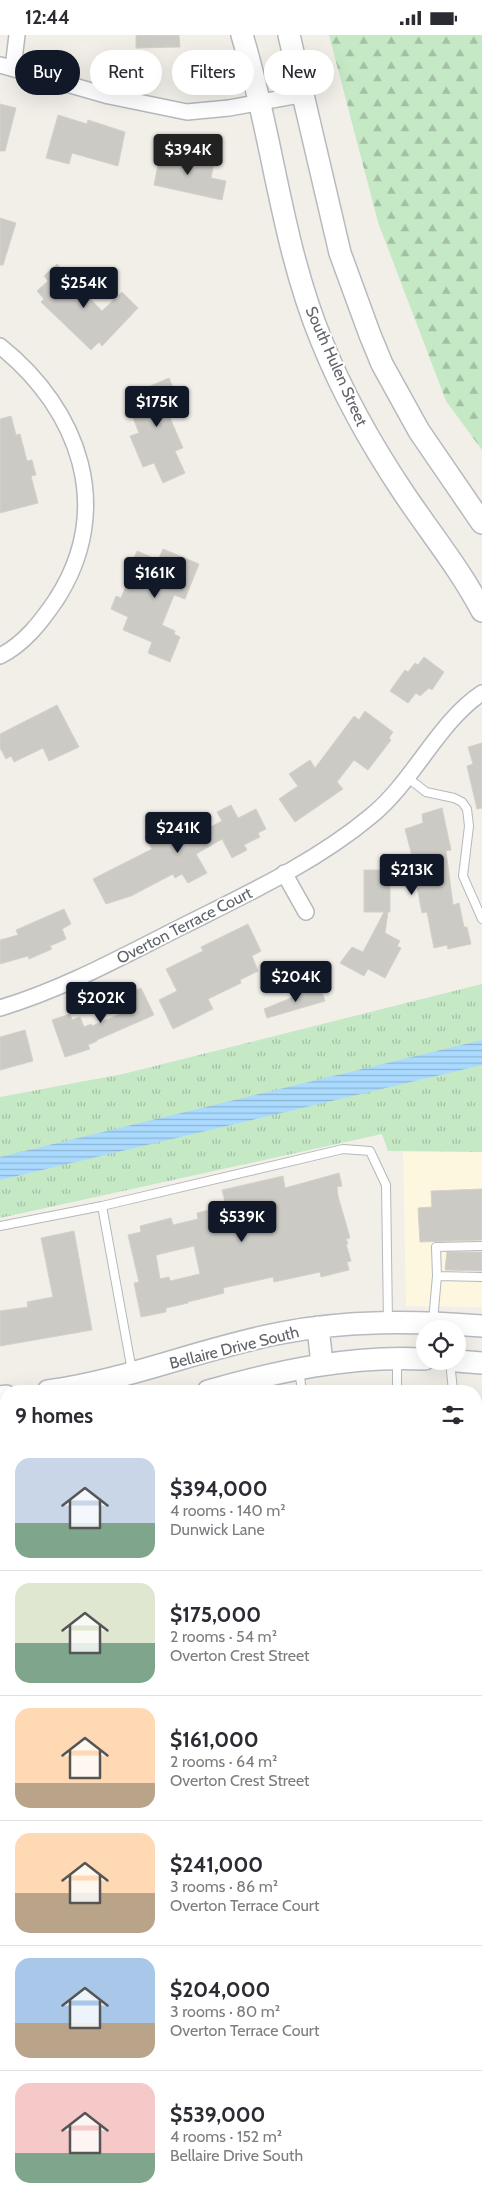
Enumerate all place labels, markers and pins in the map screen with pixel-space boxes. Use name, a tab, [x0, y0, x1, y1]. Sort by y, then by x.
pin: $394K	[153, 133, 223, 176]
pin: $254K	[49, 267, 119, 309]
pin: $175K	[122, 385, 192, 428]
pin: $161K	[120, 557, 190, 599]
pin: $241K	[143, 811, 213, 854]
pin: $213K	[377, 853, 447, 896]
pin: $204K	[261, 961, 331, 1003]
pin: $202K	[66, 981, 136, 1024]
pin: $539K	[207, 1201, 277, 1243]

